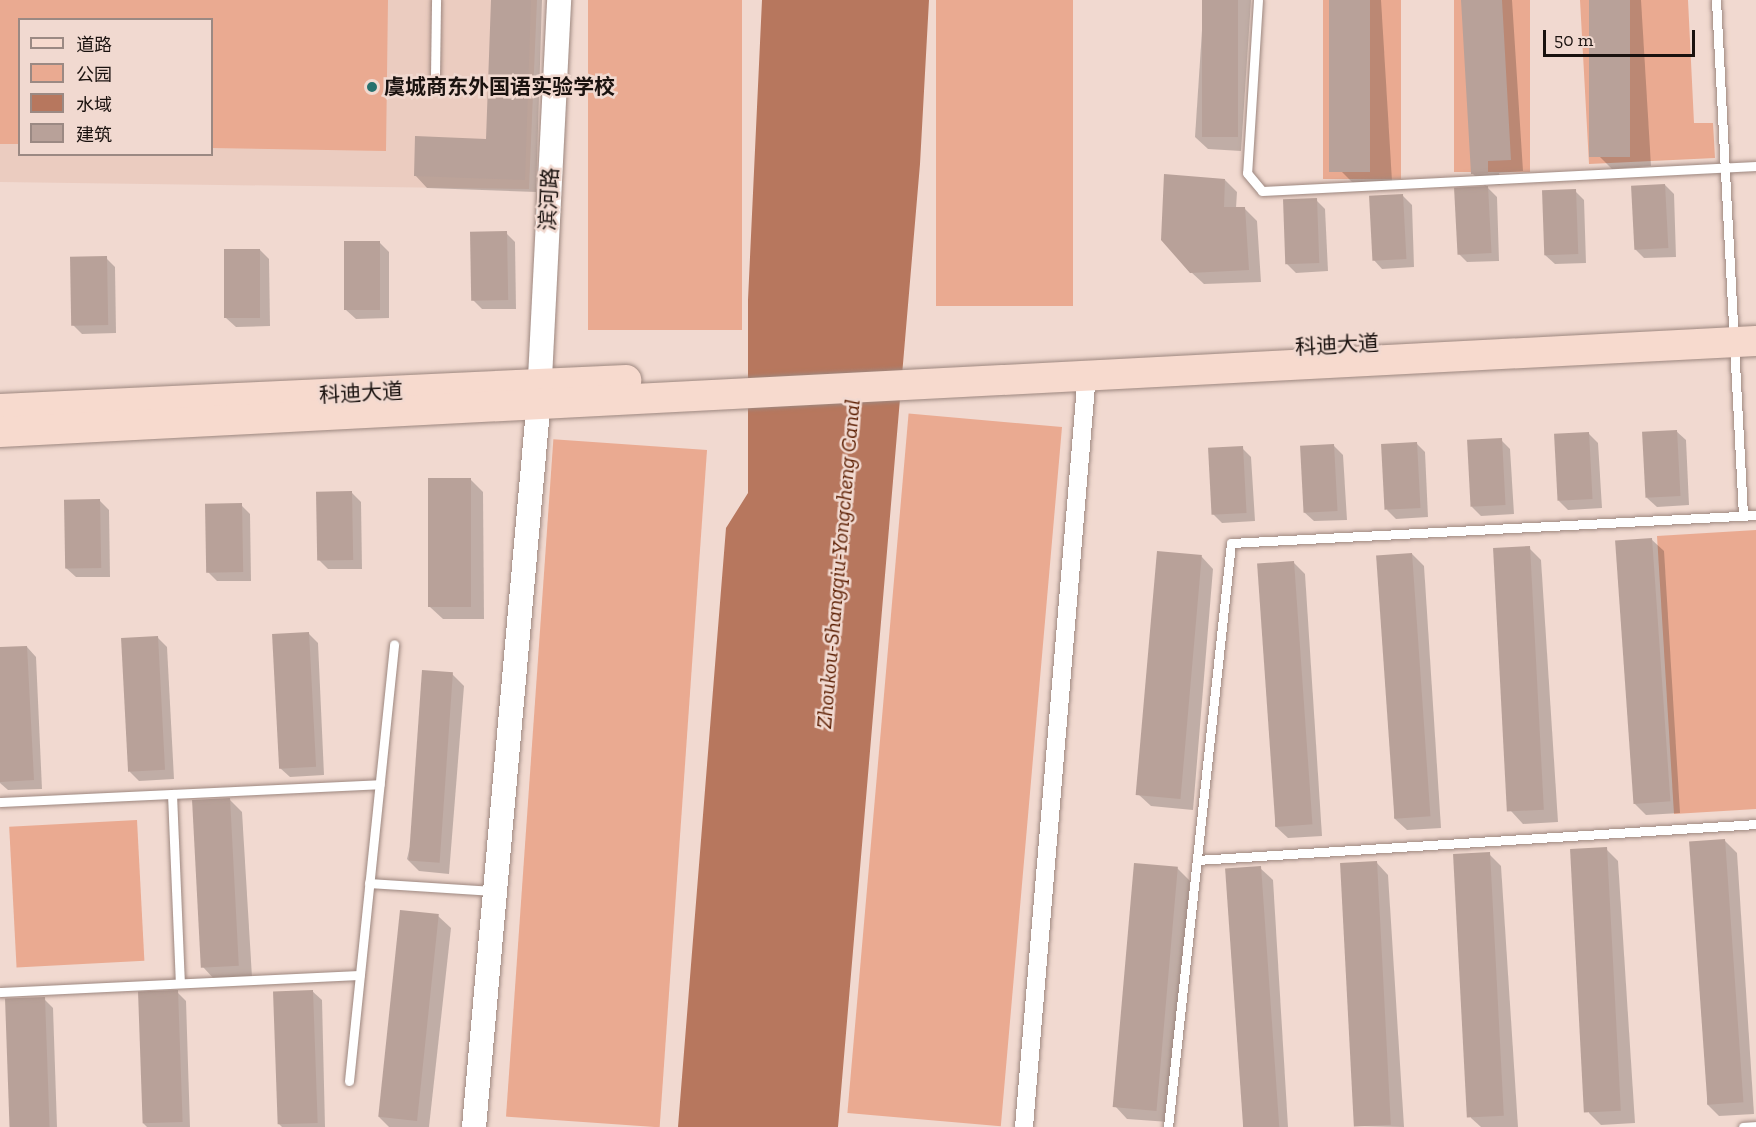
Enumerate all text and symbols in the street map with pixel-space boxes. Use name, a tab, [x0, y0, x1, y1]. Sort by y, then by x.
legend	[18, 18, 213, 156]
scale bar	[1546, 18, 1698, 56]
text: 50 m	[1554, 29, 1593, 51]
text: 道路	[76, 34, 112, 56]
text: 公园	[76, 64, 112, 86]
place label: 虞城商东外国语实验学校	[384, 74, 615, 100]
marker: 虞城商东外国语实验学校	[365, 80, 379, 94]
text: 水域	[76, 94, 112, 116]
text: 建筑	[76, 124, 112, 146]
street label: 滨河路	[535, 167, 563, 231]
street label: 科迪大道	[1294, 330, 1380, 360]
street label: 科迪大道	[318, 378, 404, 408]
water label: Zhoukou-Shangqiu-Yongcheng Canal	[810, 398, 866, 730]

